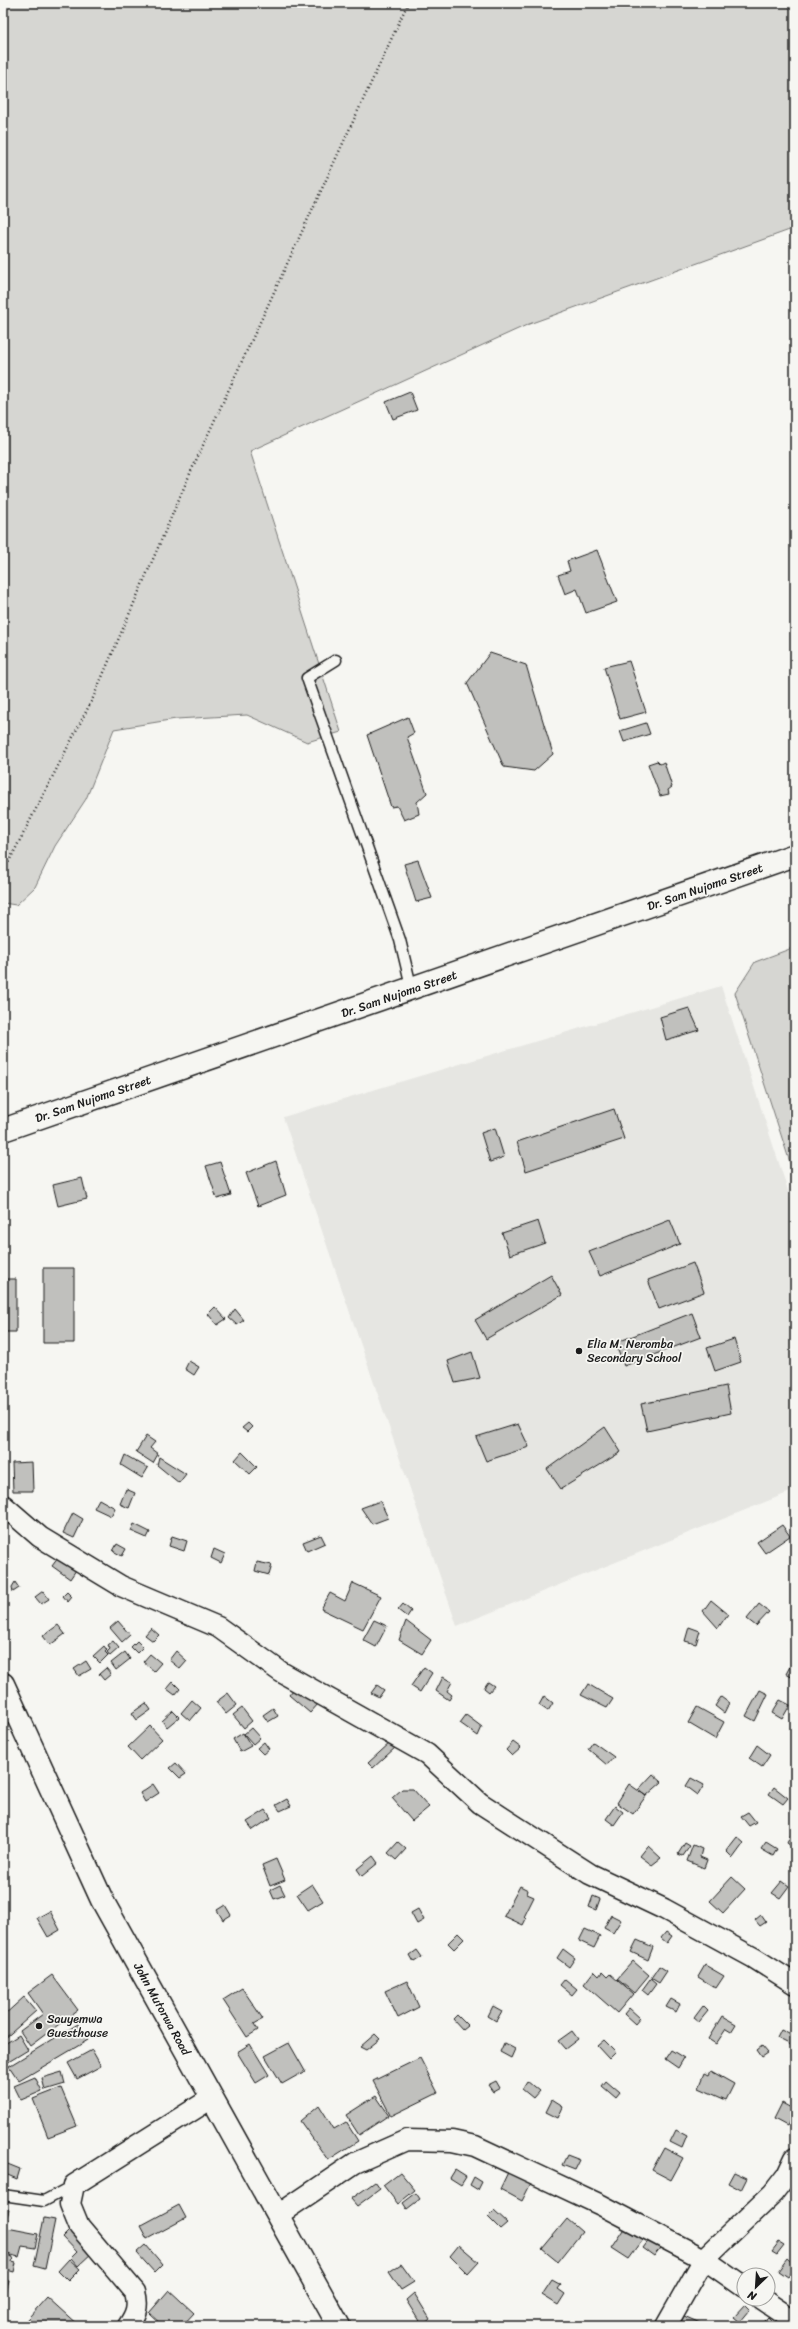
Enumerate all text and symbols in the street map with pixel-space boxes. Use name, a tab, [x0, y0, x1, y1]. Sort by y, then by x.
street label: Dr. Sam Nujoma Street	[644, 857, 766, 917]
street label: Dr. Sam Nujoma Street	[338, 964, 460, 1024]
street label: Dr. Sam Nujoma Street	[32, 1069, 154, 1129]
place label: Elia M. Neromba Secondary School	[587, 1333, 682, 1369]
marker: Elia M. Neromba Secondary School	[574, 1346, 584, 1356]
street label: John Mutorwa Road	[127, 1958, 197, 2060]
place label: Sauyemwa Guesthouse	[47, 2008, 108, 2044]
marker: Sauyemwa Guesthouse	[34, 2021, 44, 2031]
north arrow	[736, 2267, 776, 2307]
text: N	[744, 2285, 760, 2306]

